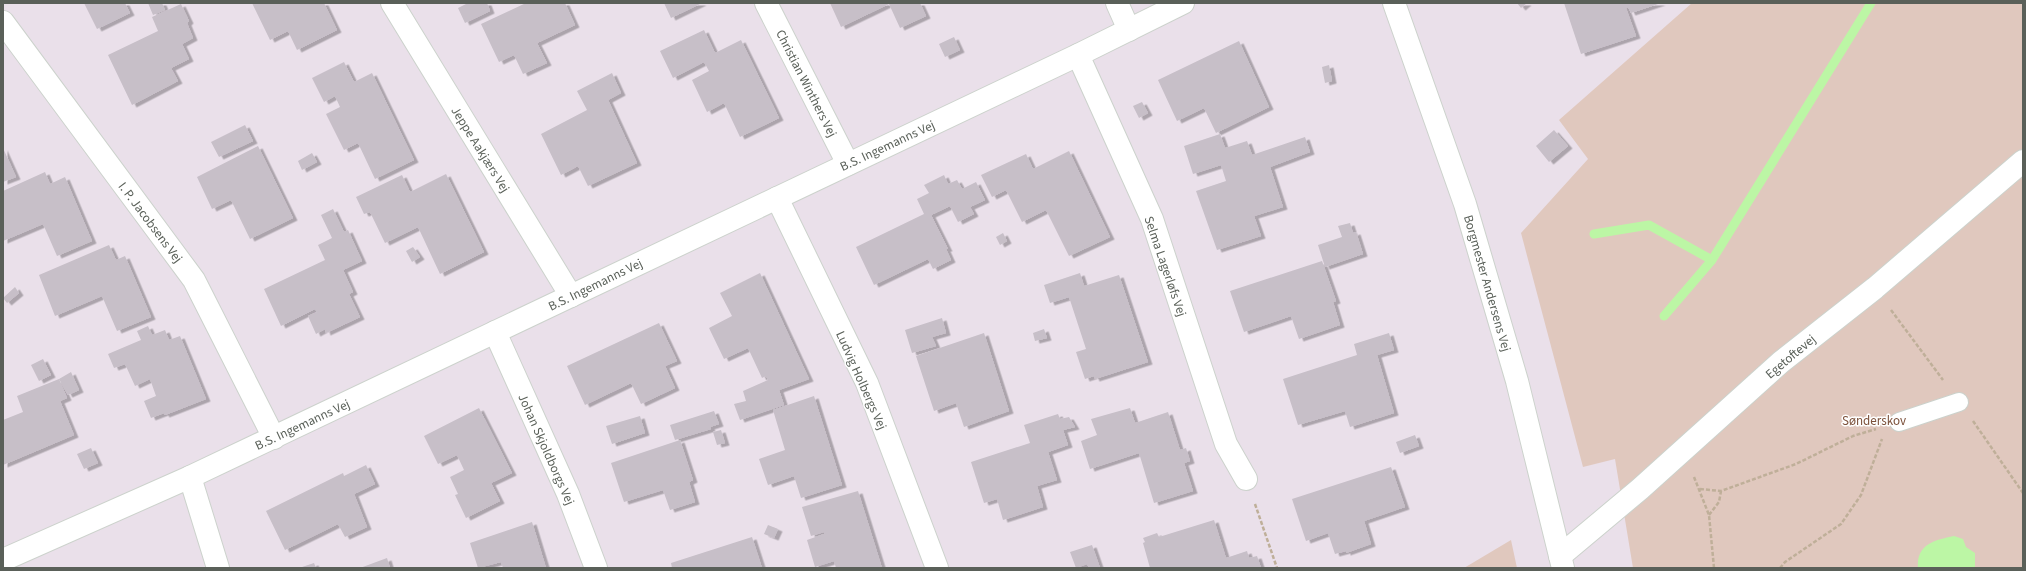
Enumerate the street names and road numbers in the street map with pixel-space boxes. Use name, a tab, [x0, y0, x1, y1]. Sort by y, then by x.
street label: Christian Winthers Vej	[771, 27, 841, 140]
street label: Jeppe Aakjærs Vej	[446, 103, 514, 196]
street label: B.S. Ingemanns Vej	[837, 116, 938, 176]
street label: I. P. Jacobsens Vej	[114, 179, 187, 267]
street label: Borgmester Andersens Vej	[1459, 213, 1515, 354]
street label: Selma Lagerløfs Vej	[1139, 214, 1191, 319]
street label: B.S. Ingemanns Vej	[545, 254, 646, 316]
street label: Ludvig Holbergs Vej	[831, 328, 891, 433]
street label: Egetoftevej	[1762, 330, 1820, 383]
street label: Johan Skjoldborgs Vej	[513, 391, 579, 508]
street label: B.S. Ingemanns Vej	[252, 395, 353, 455]

